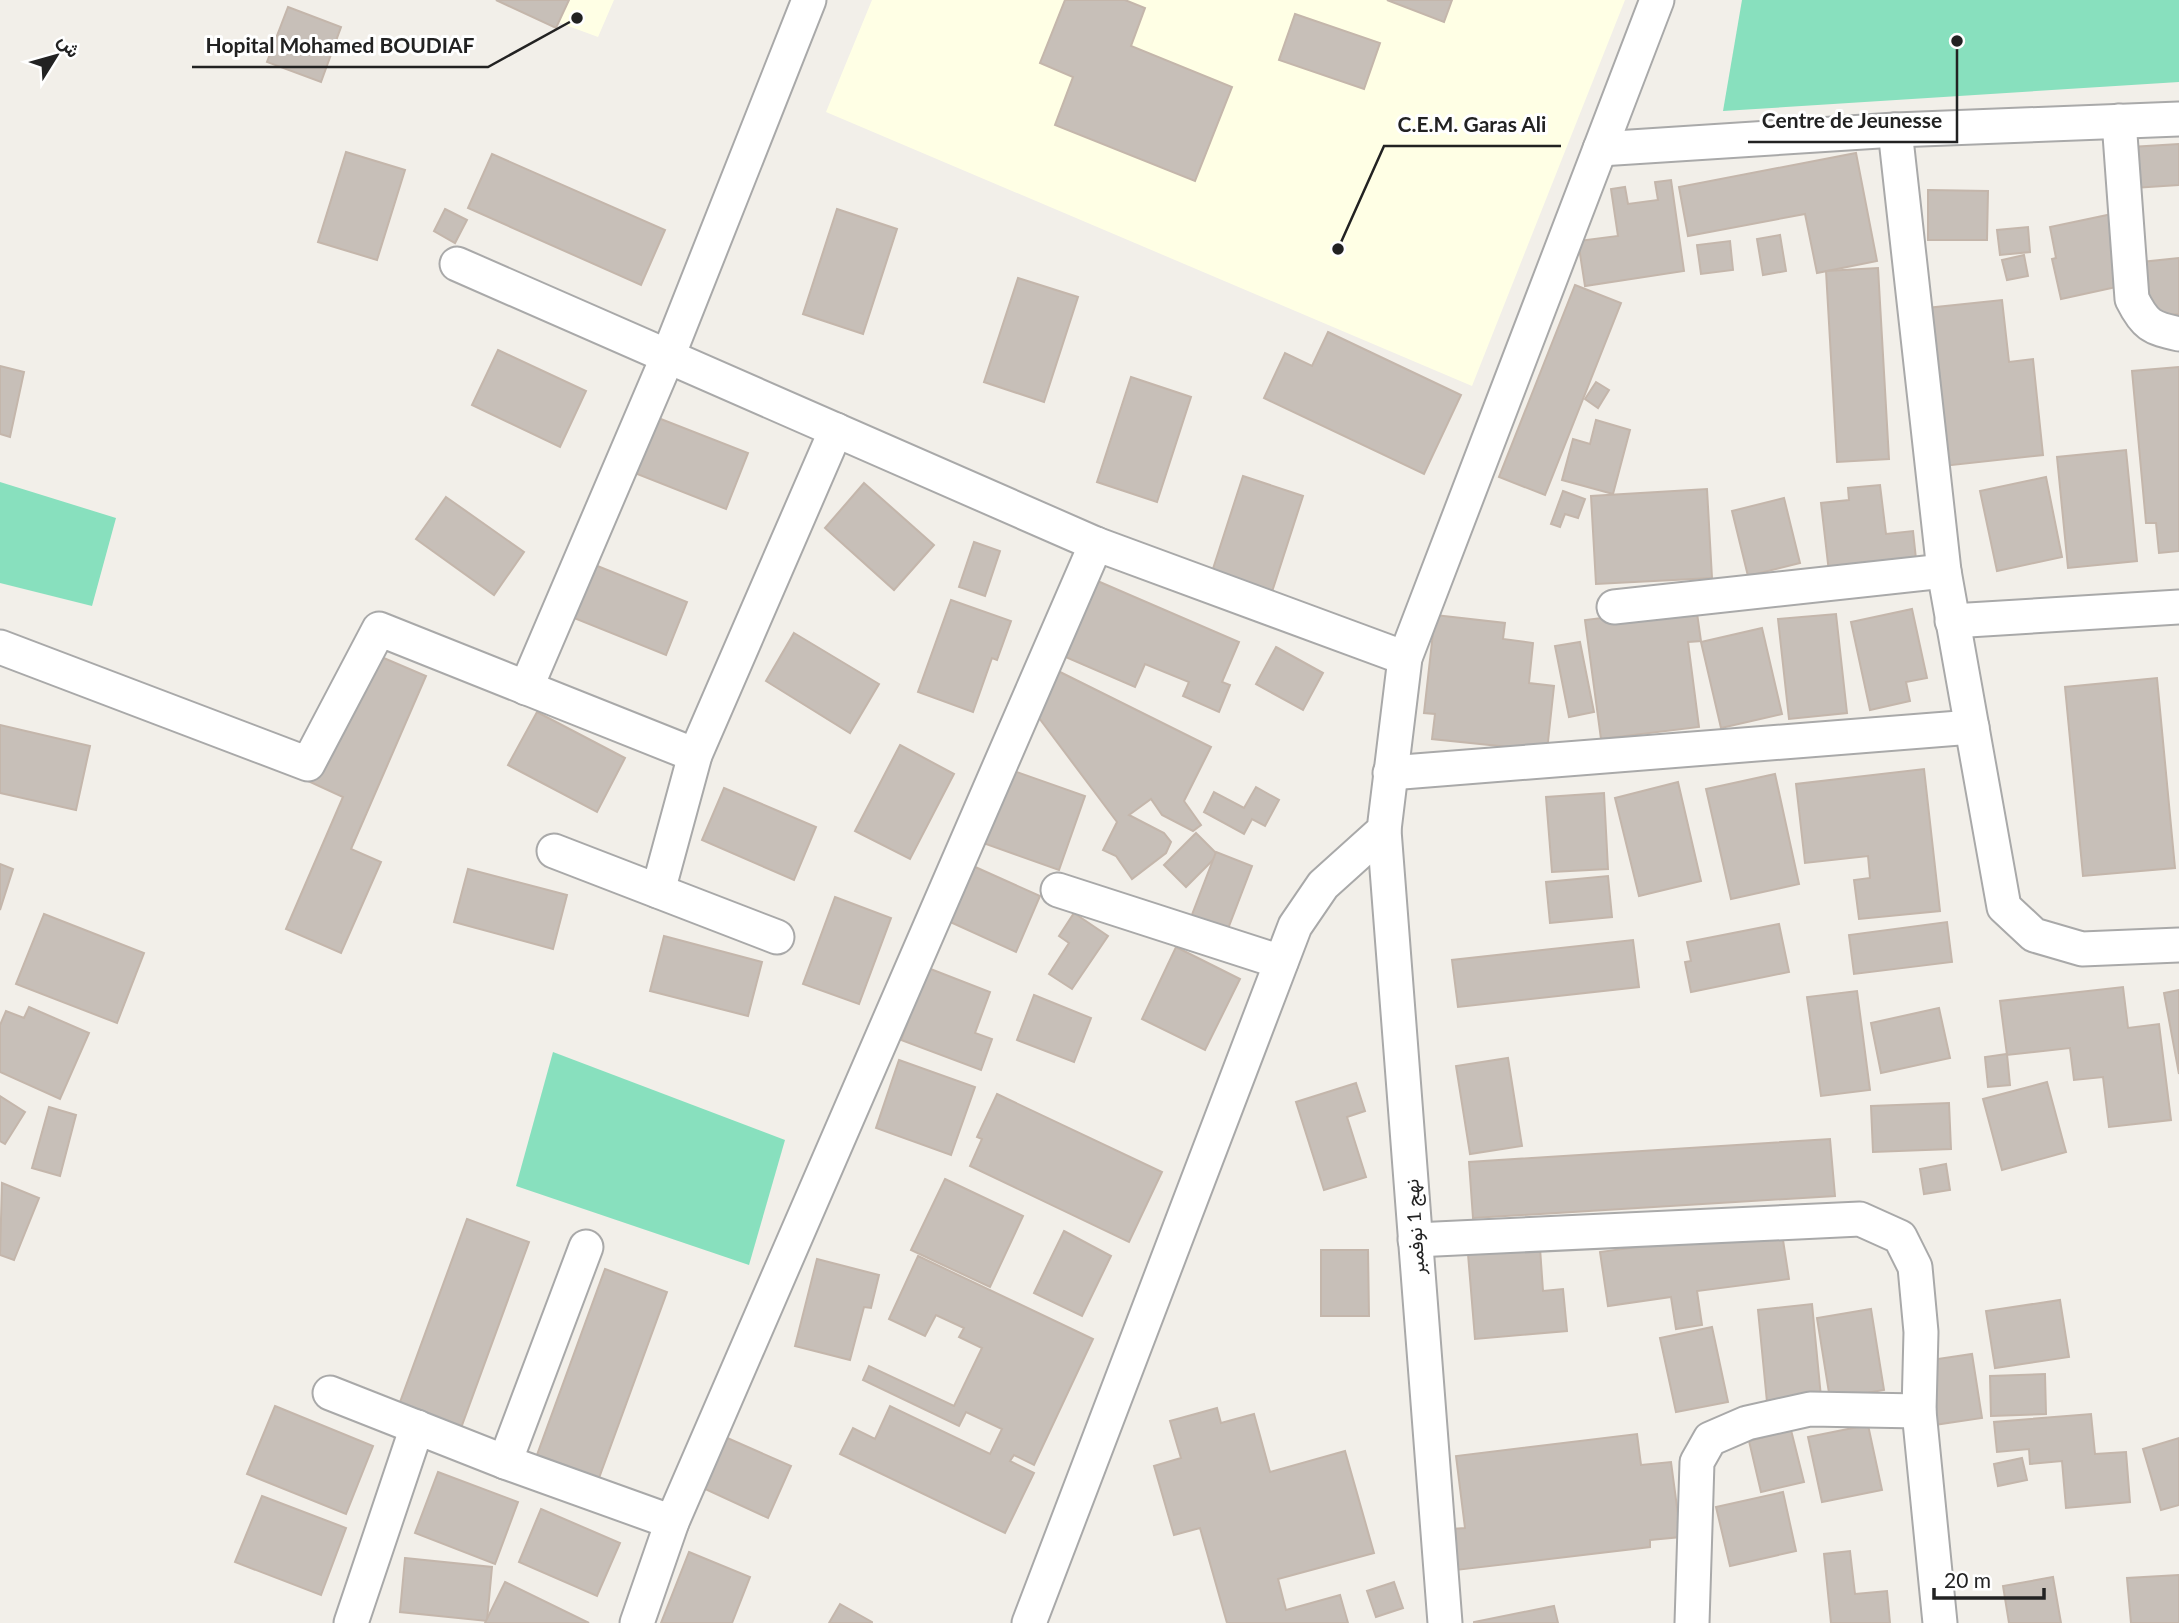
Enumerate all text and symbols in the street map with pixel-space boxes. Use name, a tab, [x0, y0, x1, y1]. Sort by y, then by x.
north arrow	[21, 21, 91, 91]
callout: Hopital Mohamed BOUDIAF	[192, 25, 488, 67]
text: ش	[53, 29, 86, 62]
text: Hopital Mohamed BOUDIAF	[206, 32, 475, 57]
callout: Centre de Jeunesse	[1748, 100, 1957, 142]
callout: C.E.M. Garas Ali	[1384, 104, 1561, 146]
text: Centre de Jeunesse	[1762, 107, 1942, 132]
text: C.E.M. Garas Ali	[1398, 111, 1546, 136]
street label: نهج 1 نوفمبر	[1399, 1178, 1432, 1277]
scale bar	[1934, 1556, 2044, 1600]
text: 20 m	[1944, 1567, 1991, 1592]

